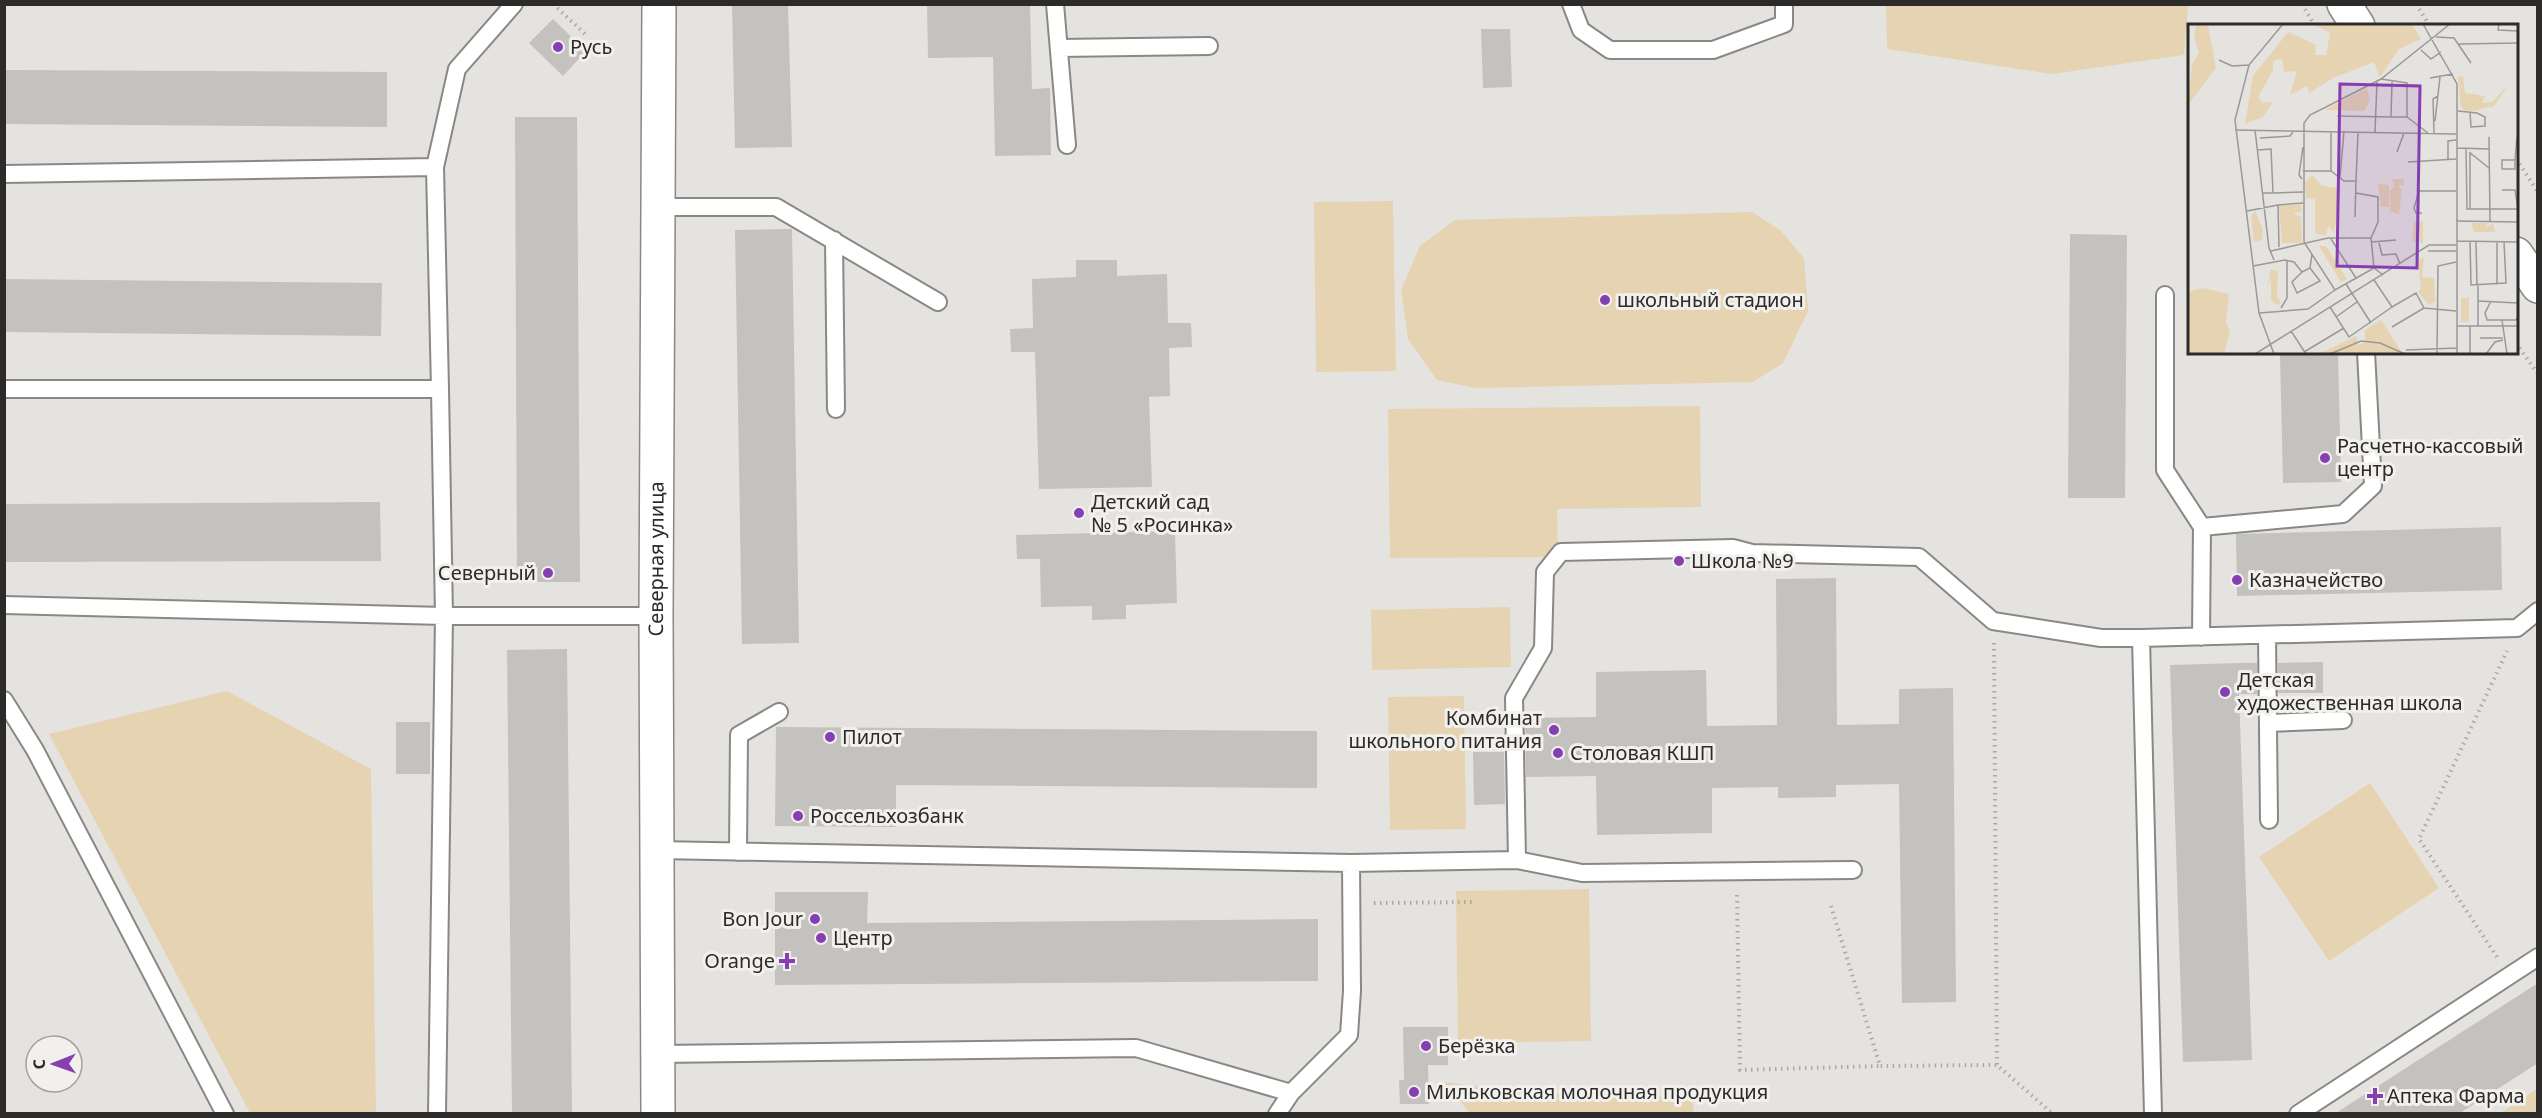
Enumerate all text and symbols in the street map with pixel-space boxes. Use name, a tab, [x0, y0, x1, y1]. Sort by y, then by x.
inset map	[2188, 24, 2518, 354]
place label: Русь	[570, 33, 612, 60]
marker: Русь	[551, 40, 565, 54]
place label: школьный стадион	[1617, 286, 1804, 313]
marker: школьный стадион	[1598, 293, 1612, 307]
place label: Расчетно-кассовый центр	[2337, 432, 2524, 482]
marker: Расчетно-кассовый центр	[2318, 451, 2332, 465]
street label: Северная улица	[642, 481, 670, 637]
place label: Детский сад № 5 «Росинка»	[1091, 488, 1233, 538]
marker: Детский сад № 5 «Росинка»	[1072, 506, 1086, 520]
place label: Школа №9	[1691, 547, 1794, 574]
marker: Школа №9	[1672, 554, 1686, 568]
place label: Северный	[438, 559, 536, 586]
marker: Северный	[541, 566, 555, 580]
place label: Казначейство	[2249, 566, 2383, 593]
marker: Казначейство	[2230, 573, 2244, 587]
place label: Детская художественная школа	[2237, 666, 2463, 716]
marker: Детская художественная школа	[2218, 685, 2232, 699]
place label: Комбинат школьного питания	[1348, 704, 1542, 754]
place label: Пилот	[842, 723, 902, 750]
marker: Комбинат школьного питания	[1547, 723, 1561, 737]
marker: Пилот	[823, 730, 837, 744]
place label: Столовая КШП	[1570, 739, 1714, 766]
marker: Столовая КШП	[1551, 746, 1565, 760]
place label: Россельхозбанк	[810, 802, 964, 829]
marker: Россельхозбанк	[791, 809, 805, 823]
place label: Bon Jour	[722, 905, 803, 932]
marker: Bon Jour	[808, 912, 822, 926]
place label: Центр	[833, 924, 893, 951]
marker: Центр	[814, 931, 828, 945]
place label: Orange	[704, 947, 775, 974]
marker: Orange	[780, 954, 794, 968]
place label: Берёзка	[1438, 1032, 1516, 1059]
north arrow	[24, 1034, 84, 1094]
marker: Берёзка	[1419, 1039, 1433, 1053]
text: С	[28, 1059, 50, 1070]
place label: Мильковская молочная продукция	[1426, 1078, 1768, 1105]
place label: Аптека Фарма	[2387, 1082, 2525, 1109]
marker: Мильковская молочная продукция	[1407, 1085, 1421, 1099]
marker: Аптека Фарма	[2368, 1089, 2382, 1103]

